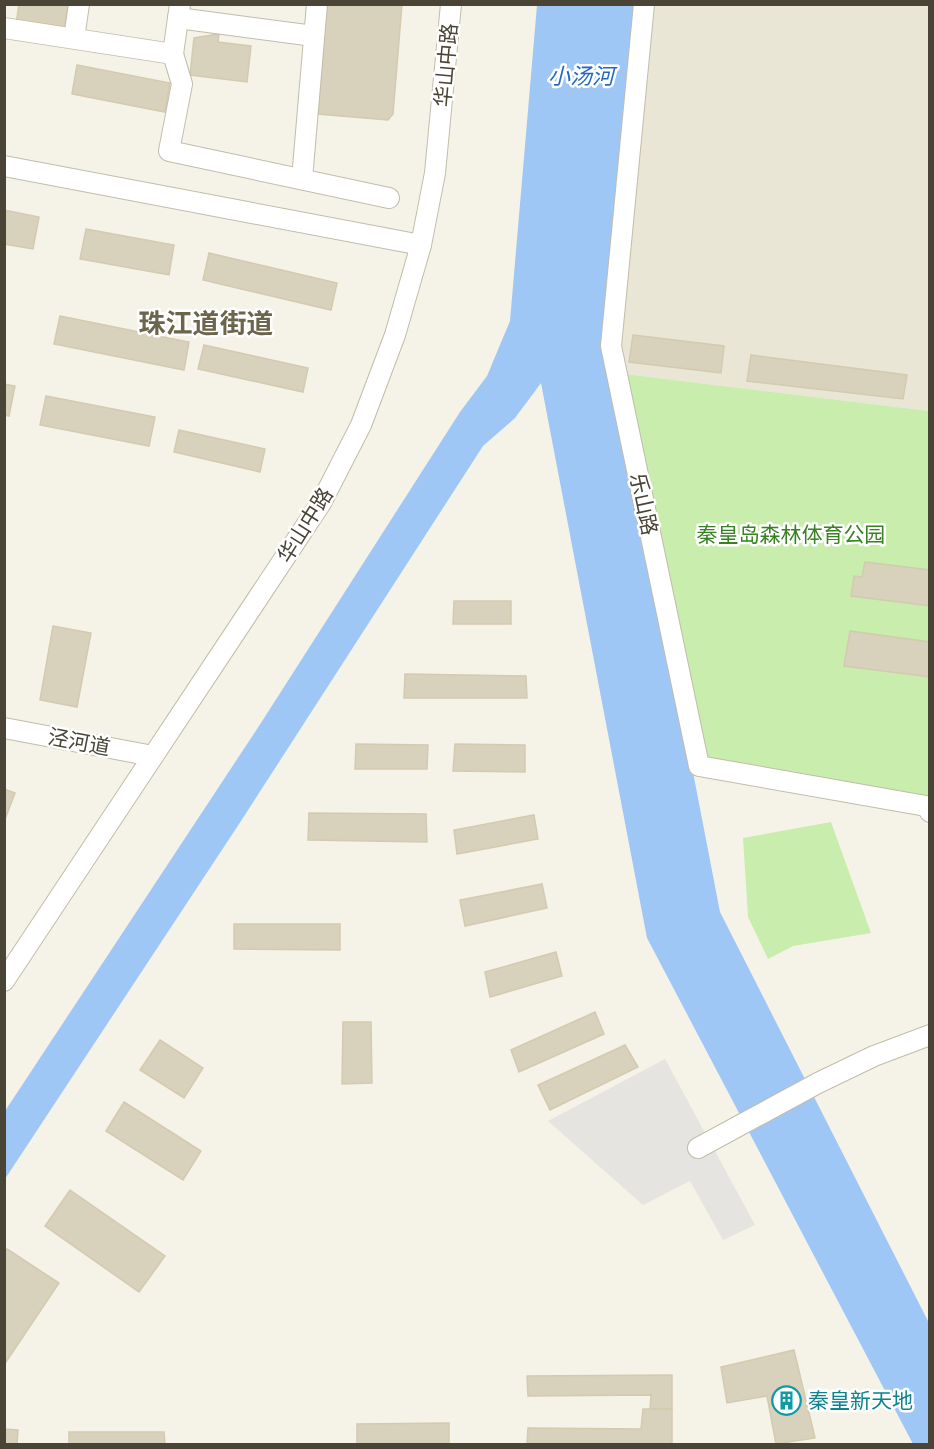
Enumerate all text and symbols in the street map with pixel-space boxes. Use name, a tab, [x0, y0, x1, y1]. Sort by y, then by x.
street label: 华山中路	[430, 22, 462, 108]
water label: 小汤河	[548, 63, 618, 90]
district label: 珠江道街道	[139, 307, 274, 340]
street label: 乐山路	[625, 471, 663, 537]
street label: 华山中路	[272, 483, 338, 567]
park label: 秦皇岛森林体育公园	[697, 522, 886, 547]
street label: 泾河道	[46, 724, 112, 760]
building icon: 秦皇新天地	[771, 1384, 803, 1416]
place label: 秦皇新天地	[808, 1388, 913, 1413]

